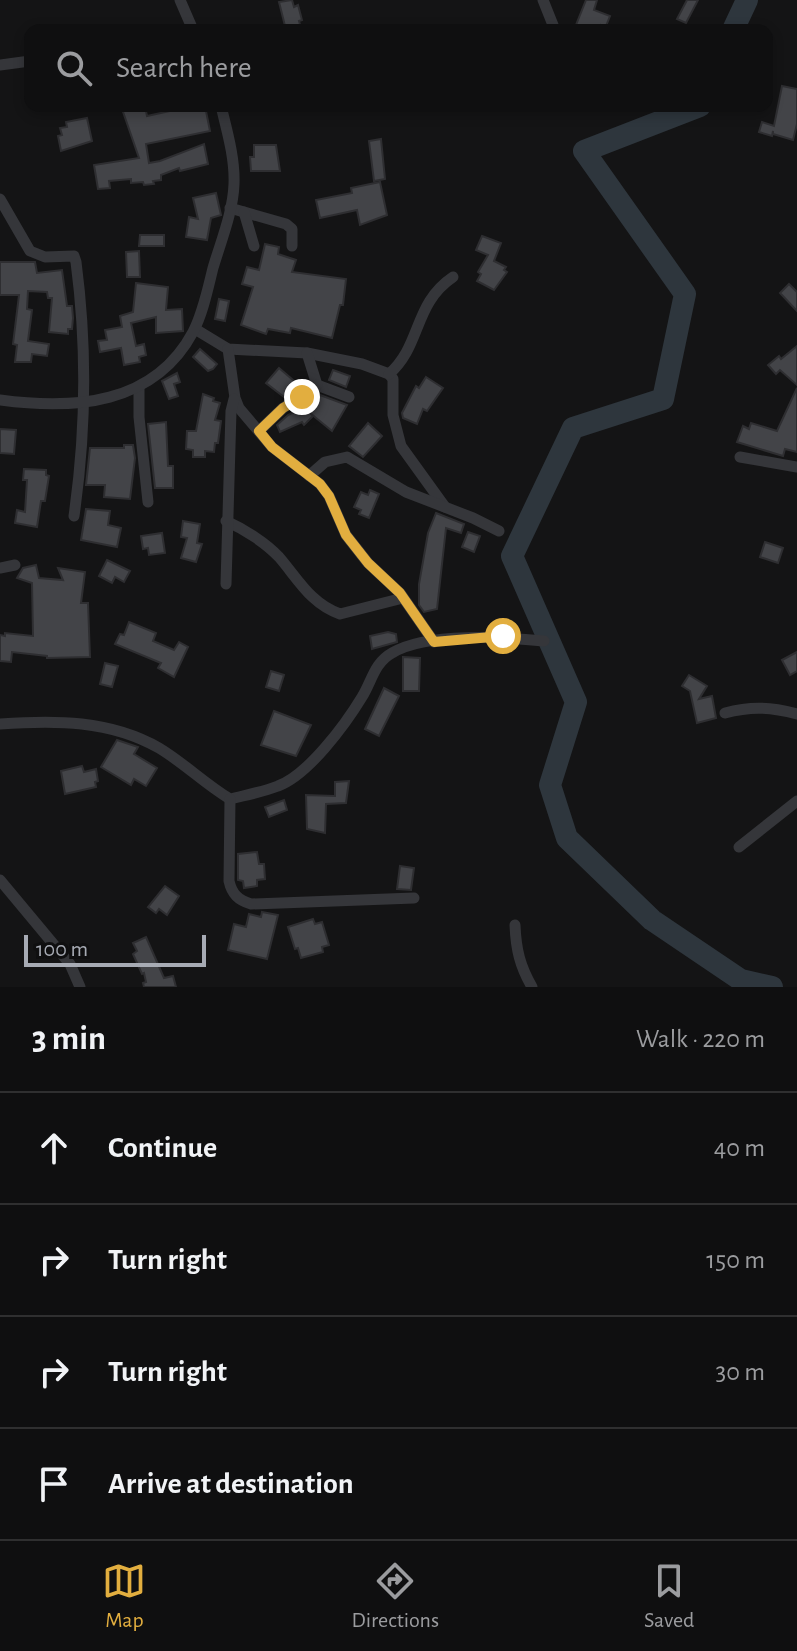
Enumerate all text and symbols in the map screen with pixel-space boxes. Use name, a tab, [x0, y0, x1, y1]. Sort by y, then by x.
search box	[24, 24, 773, 112]
icon: search	[52, 46, 96, 90]
text: Search here	[116, 53, 252, 83]
route end	[284, 379, 320, 415]
route start	[485, 618, 521, 654]
scale bar	[24, 931, 206, 967]
text: 100 m	[36, 938, 88, 960]
text: 3 min	[32, 1022, 106, 1056]
text: Walk · 220 m	[636, 1026, 765, 1052]
icon: ahead	[32, 1126, 76, 1170]
text: Continue	[108, 1133, 217, 1163]
text: 40 m	[714, 1135, 765, 1161]
icon: right	[32, 1238, 76, 1282]
text: Turn right	[108, 1245, 227, 1275]
text: 150 m	[706, 1247, 765, 1273]
icon: right	[32, 1350, 76, 1394]
text: Turn right	[108, 1357, 227, 1387]
text: 30 m	[715, 1359, 765, 1385]
icon: arrive	[32, 1462, 76, 1506]
text: Arrive at destination	[108, 1469, 354, 1499]
tab: Map	[102, 1559, 146, 1633]
tab: Directions	[351, 1559, 439, 1633]
tab: Saved	[644, 1559, 694, 1633]

